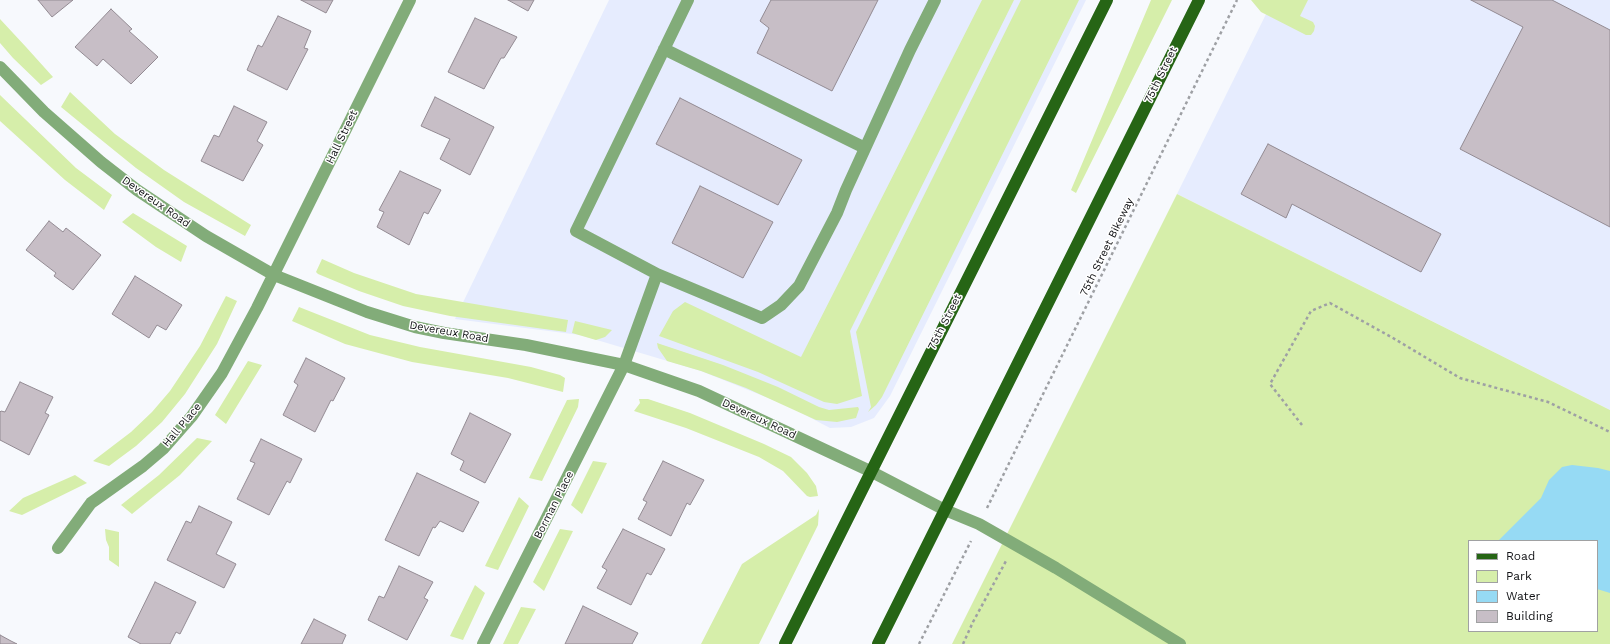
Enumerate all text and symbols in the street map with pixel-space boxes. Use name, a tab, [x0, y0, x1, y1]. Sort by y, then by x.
street label: 75th Street	[1142, 45, 1180, 105]
street label: Hall Street	[323, 108, 361, 166]
street label: Devereux Road	[119, 174, 193, 230]
street label: 75th Street Bikeway	[1077, 196, 1137, 298]
street label: 75th Street	[925, 292, 965, 352]
street label: Devereux Road	[408, 319, 490, 345]
street label: Devereux Road	[720, 396, 798, 442]
street label: Hall Place	[160, 400, 204, 450]
street label: Borman Place	[531, 469, 577, 541]
legend	[1468, 540, 1598, 632]
text: Road	[1506, 549, 1535, 563]
text: Park	[1506, 569, 1532, 583]
text: Water	[1506, 589, 1540, 603]
text: Building	[1506, 609, 1553, 623]

